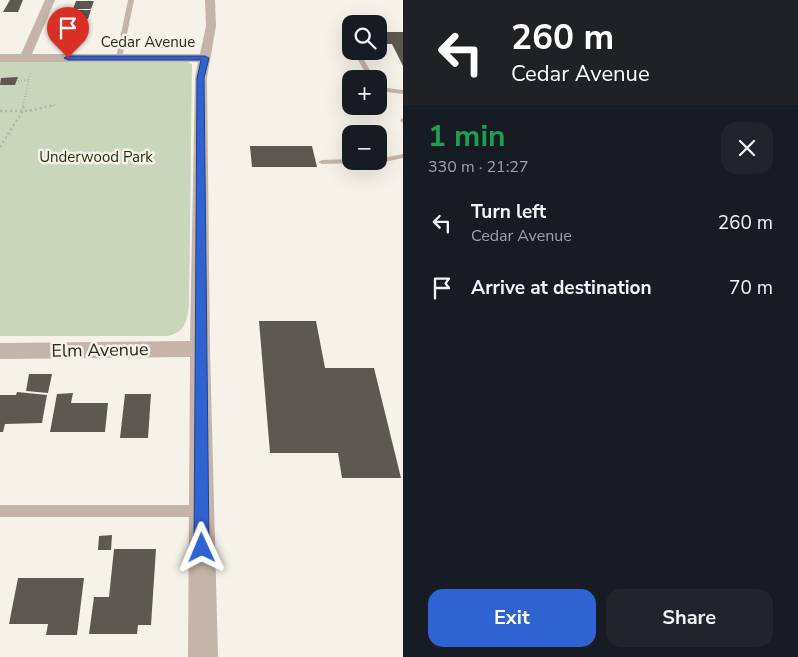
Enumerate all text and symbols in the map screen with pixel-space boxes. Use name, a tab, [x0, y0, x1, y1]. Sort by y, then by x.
pin	[47, 7, 89, 58]
icon: arrive	[54, 14, 82, 42]
text: 260 m	[511, 14, 614, 61]
map controls	[342, 15, 387, 170]
button: search	[342, 15, 387, 60]
icon: left	[428, 20, 493, 85]
street label: Cedar Avenue	[101, 32, 195, 52]
text: Cedar Avenue	[511, 59, 650, 89]
button: +	[342, 70, 387, 115]
text: 1 min	[428, 116, 506, 157]
button: close	[721, 122, 773, 174]
button: −	[342, 125, 387, 170]
park label: Underwood Park	[39, 147, 153, 167]
text: 330 m · 21:27	[428, 156, 529, 178]
text: Turn left	[471, 199, 546, 225]
icon: left	[428, 209, 456, 237]
text: 260 m	[718, 210, 773, 236]
text: Cedar Avenue	[471, 225, 572, 247]
icon: arrive	[428, 274, 456, 302]
text: Arrive at destination	[471, 275, 652, 301]
text: 70 m	[729, 275, 773, 301]
street label: Elm Avenue	[51, 337, 149, 363]
position arrow	[175, 521, 227, 573]
button: Exit	[428, 589, 596, 647]
button: Share	[606, 589, 773, 647]

